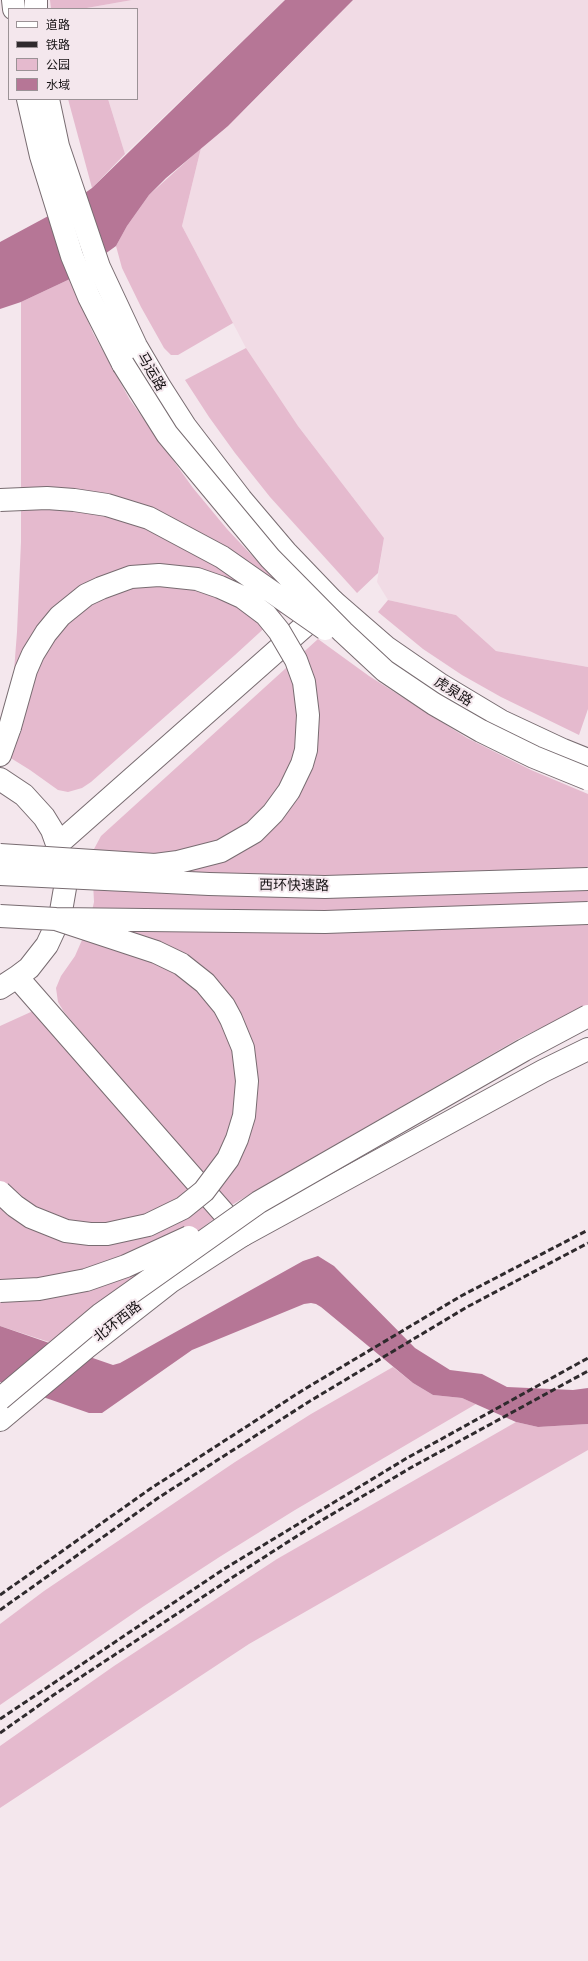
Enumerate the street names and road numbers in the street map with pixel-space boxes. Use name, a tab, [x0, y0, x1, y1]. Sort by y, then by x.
street label: 马运路	[133, 350, 169, 394]
street label: 虎泉路	[431, 674, 475, 710]
street label: 西环快速路	[259, 877, 329, 895]
street label: 北环西路	[91, 1298, 145, 1346]

